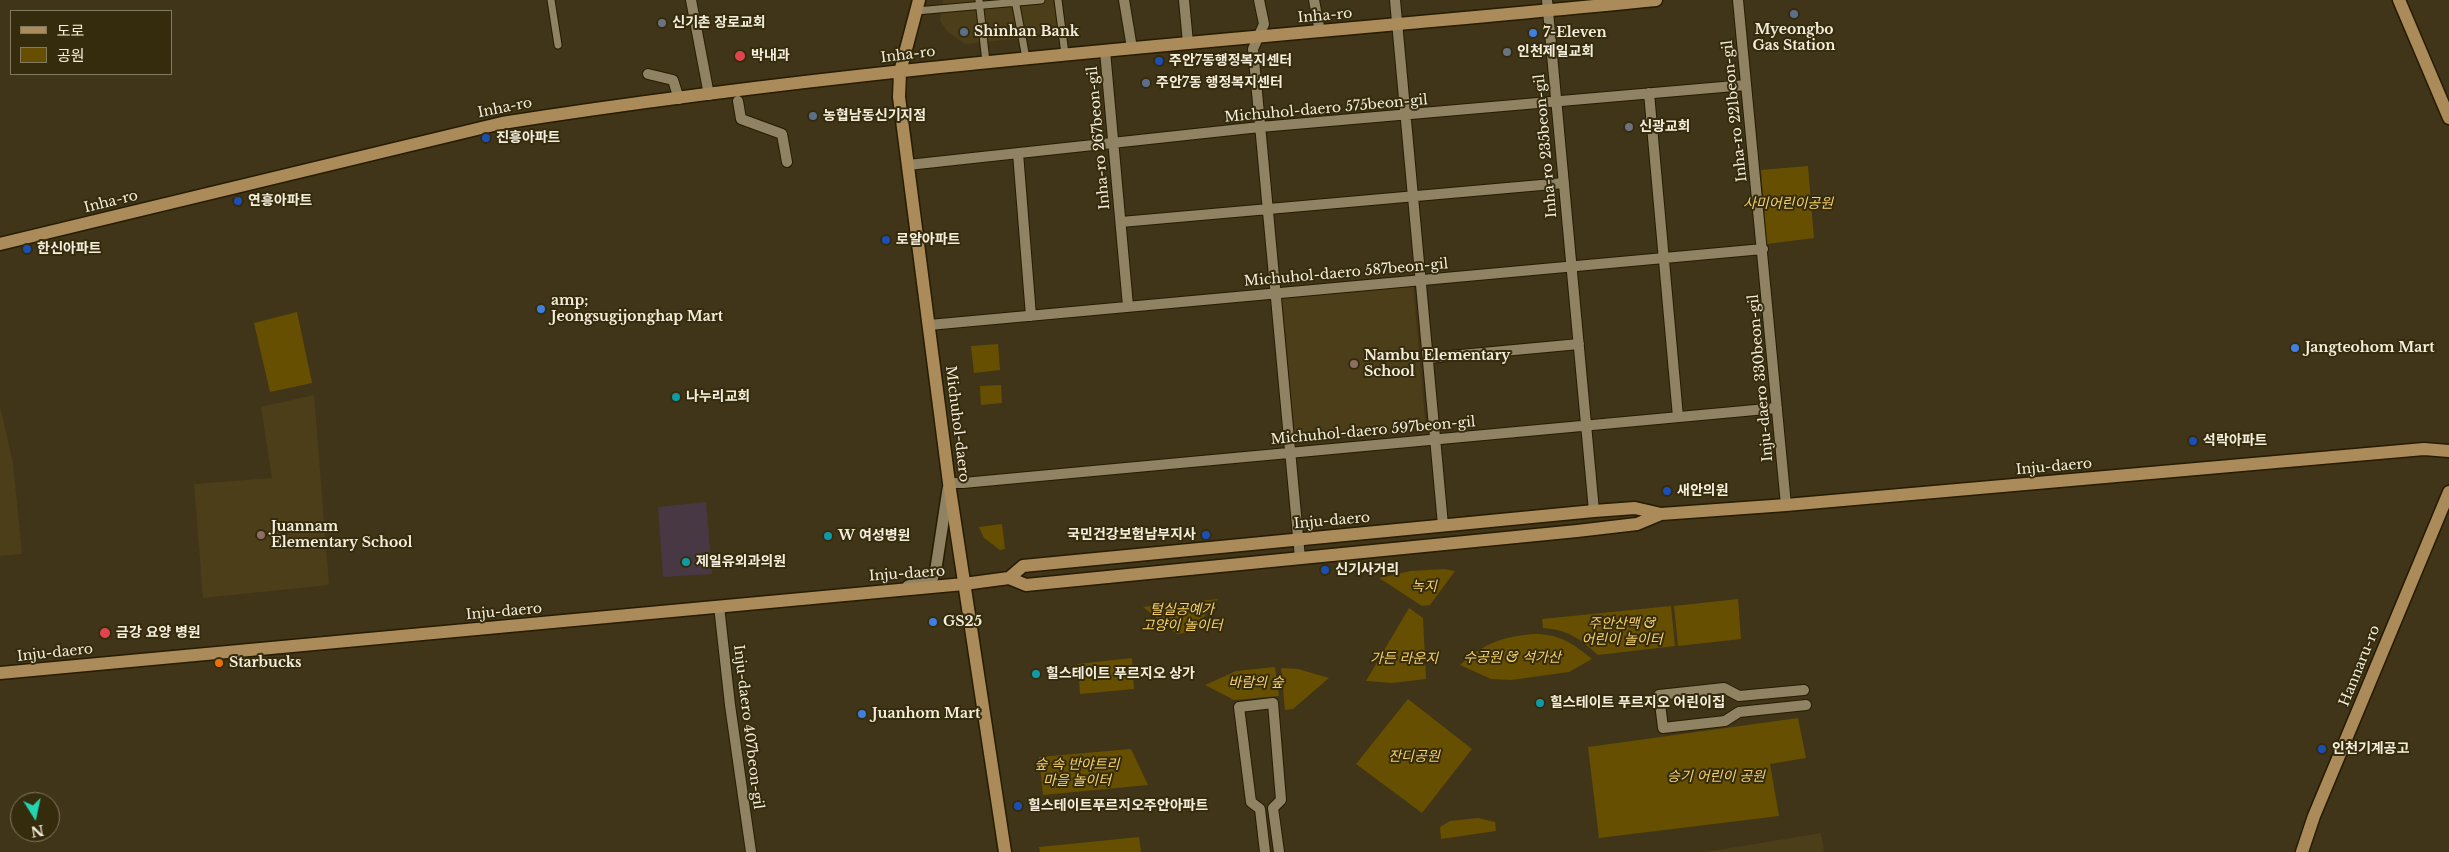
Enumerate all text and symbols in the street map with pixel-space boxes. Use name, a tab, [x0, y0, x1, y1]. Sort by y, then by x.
street label: Inha-ro	[1297, 5, 1353, 27]
marker: Myeongbo Gas Station	[1788, 8, 1800, 20]
legend	[10, 10, 172, 75]
place label: 신기촌 장로교회	[672, 15, 766, 31]
marker: 신기촌 장로교회	[656, 17, 668, 29]
text: 도로	[57, 21, 85, 40]
place label: Myeongbo Gas Station	[1753, 22, 1835, 54]
place label: Shinhan Bank	[974, 24, 1079, 40]
place label: 7-Eleven	[1543, 25, 1607, 41]
marker: Shinhan Bank	[958, 26, 970, 38]
marker: 7-Eleven	[1527, 27, 1539, 39]
street label: Inha-ro 221beon-gil	[1719, 39, 1751, 183]
street label: Inha-ro	[880, 43, 936, 67]
place label: 인천제일교회	[1517, 44, 1594, 60]
text: 공원	[57, 46, 85, 65]
marker: 인천제일교회	[1501, 46, 1513, 58]
place label: 박내과	[751, 48, 790, 64]
marker: 박내과	[733, 49, 747, 63]
place label: 주안7동행정복지센터	[1169, 53, 1292, 69]
marker: 주안7동행정복지센터	[1153, 55, 1165, 67]
street label: Inha-ro 267beon-gil	[1084, 66, 1114, 210]
street label: Inha-ro 235beon-gil	[1531, 73, 1561, 219]
place label: 주안7동 행정복지센터	[1156, 75, 1283, 91]
marker: 주안7동 행정복지센터	[1140, 77, 1152, 89]
street label: Michuhol-daero 575beon-gil	[1224, 92, 1428, 126]
street label: Inha-ro	[476, 95, 534, 121]
place label: 농협남동신기지점	[823, 108, 926, 124]
marker: 농협남동신기지점	[807, 110, 819, 122]
place label: 신광교회	[1639, 119, 1691, 135]
marker: 신광교회	[1623, 121, 1635, 133]
place label: 진흥아파트	[496, 130, 560, 146]
marker: 진흥아파트	[480, 132, 492, 144]
street label: Inha-ro	[82, 187, 140, 217]
place label: 연흥아파트	[248, 193, 312, 209]
marker: 연흥아파트	[232, 195, 244, 207]
park label: 사미어린이공원	[1743, 196, 1833, 212]
place label: 로얄아파트	[896, 232, 960, 248]
marker: 로얄아파트	[880, 234, 892, 246]
place label: 한신아파트	[37, 241, 101, 257]
marker: 한신아파트	[21, 243, 33, 255]
street label: Michuhol-daero 587beon-gil	[1243, 256, 1449, 290]
place label: amp; Jeongsugijonghap Mart	[551, 293, 723, 326]
street label: Inju-daero 330beon-gil	[1745, 294, 1777, 462]
marker: amp; Jeongsugijonghap Mart	[535, 303, 547, 315]
place label: Jangteohom Mart	[2305, 340, 2435, 356]
marker: Jangteohom Mart	[2289, 342, 2301, 354]
place label: Nambu Elementary School	[1364, 348, 1510, 381]
marker: Nambu Elementary School	[1348, 358, 1360, 370]
street label: Michuhol-daero	[942, 365, 972, 483]
place label: 나누리교회	[686, 389, 750, 405]
marker: 나누리교회	[670, 391, 682, 403]
street label: Michuhol-daero 597beon-gil	[1270, 414, 1476, 448]
place label: 석락아파트	[2203, 433, 2267, 449]
marker: 석락아파트	[2187, 435, 2199, 447]
street label: Inju-daero	[2015, 455, 2093, 479]
place label: 새안의원	[1677, 483, 1729, 499]
marker: 새안의원	[1661, 485, 1673, 497]
street label: Inju-daero	[1293, 509, 1371, 533]
place label: Juannam Elementary School	[271, 519, 412, 552]
place label: 국민건강보험남부지사	[1067, 527, 1196, 543]
place label: W 여성병원	[838, 528, 910, 544]
marker: Juannam Elementary School	[255, 529, 267, 541]
marker: 국민건강보험남부지사	[1200, 529, 1212, 541]
marker: W 여성병원	[822, 530, 834, 542]
place label: 제일유외과의원	[696, 554, 786, 570]
marker: 제일유외과의원	[680, 556, 692, 568]
place label: 신기사거리	[1335, 562, 1399, 578]
street label: Inju-daero	[868, 563, 946, 585]
marker: 신기사거리	[1319, 564, 1331, 576]
park label: 녹지	[1411, 579, 1437, 595]
street label: Inju-daero	[465, 600, 543, 624]
park label: 털실공예가 고양이 놀이터	[1141, 602, 1223, 634]
place label: GS25	[943, 614, 982, 630]
marker: GS25	[927, 616, 939, 628]
park label: 주안산맥 & 어린이 놀이터	[1581, 616, 1663, 648]
street label: Hannaru-ro	[2336, 623, 2384, 709]
place label: 금강 요양 병원	[116, 625, 201, 641]
marker: 금강 요양 병원	[98, 626, 112, 640]
street label: Inju-daero	[16, 641, 94, 665]
street label: Inju-daero 407beon-gil	[730, 644, 766, 810]
park label: 수공원 & 석가산	[1463, 650, 1561, 666]
park label: 가든 라운지	[1370, 651, 1438, 667]
place label: Starbucks	[229, 655, 302, 671]
marker: Starbucks	[213, 657, 225, 669]
place label: 힐스테이트 푸르지오 상가	[1046, 666, 1195, 682]
marker: 힐스테이트 푸르지오 상가	[1030, 668, 1042, 680]
park label: 바람의 숲	[1228, 675, 1284, 691]
place label: 힐스테이트 푸르지오 어린이집	[1550, 695, 1725, 711]
marker: 힐스테이트 푸르지오 어린이집	[1534, 697, 1546, 709]
place label: Juanhom Mart	[872, 706, 980, 722]
marker: Juanhom Mart	[856, 708, 868, 720]
place label: 인천기계공고	[2332, 741, 2409, 757]
marker: 인천기계공고	[2316, 743, 2328, 755]
park label: 잔디공원	[1388, 749, 1440, 765]
park label: 숲 속 반야트리 마을 놀이터	[1035, 757, 1119, 790]
park label: 승기 어린이 공원	[1667, 769, 1765, 785]
north arrow	[10, 792, 60, 842]
place label: 힐스테이트푸르지오주안아파트	[1028, 798, 1208, 814]
marker: 힐스테이트푸르지오주안아파트	[1012, 800, 1024, 812]
text: N	[29, 821, 45, 841]

